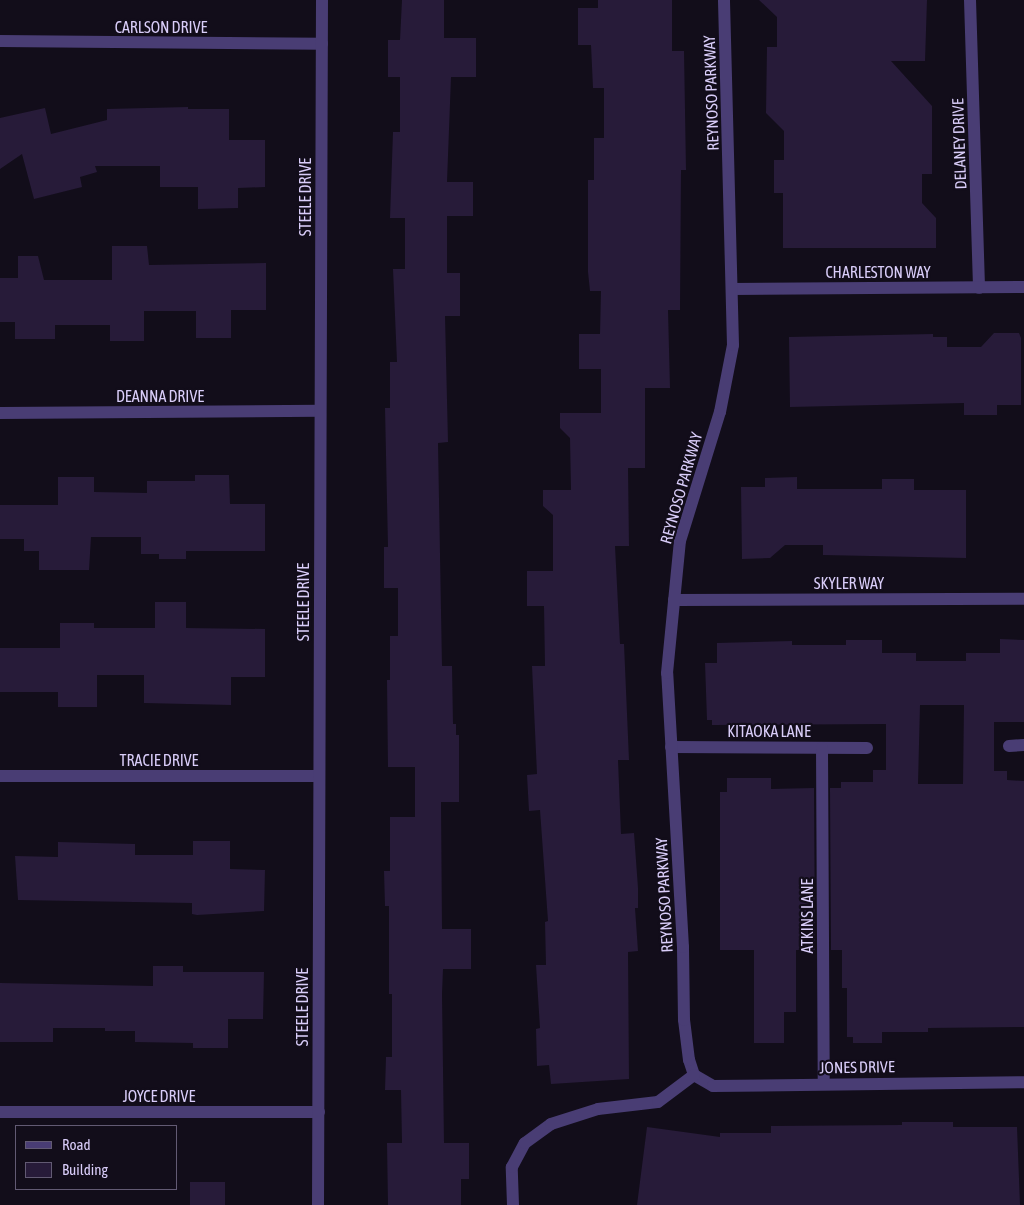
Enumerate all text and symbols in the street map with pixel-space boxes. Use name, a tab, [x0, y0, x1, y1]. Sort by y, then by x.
street label: CARLSON DRIVE	[115, 17, 207, 37]
street label: REYNOSO PARKWAY	[699, 35, 723, 151]
street label: DELANEY DRIVE	[948, 98, 970, 190]
street label: STEELE DRIVE	[295, 158, 315, 236]
street label: CHARLESTON WAY	[825, 262, 931, 282]
street label: DEANNA DRIVE	[116, 386, 204, 406]
street label: REYNOSO PARKWAY	[656, 430, 706, 546]
street label: STEELE DRIVE	[293, 563, 313, 641]
street label: SKYLER WAY	[814, 573, 884, 593]
street label: KITAOKA LANE	[727, 721, 811, 741]
street label: TRACIE DRIVE	[120, 750, 198, 770]
street label: REYNOSO PARKWAY	[651, 837, 677, 953]
street label: ATKINS LANE	[797, 879, 817, 953]
street label: STEELE DRIVE	[292, 968, 312, 1046]
street label: JONES DRIVE	[819, 1057, 895, 1077]
street label: JOYCE DRIVE	[123, 1086, 195, 1106]
legend	[15, 1125, 178, 1190]
text: Road	[62, 1136, 91, 1153]
text: Building	[62, 1161, 108, 1178]

